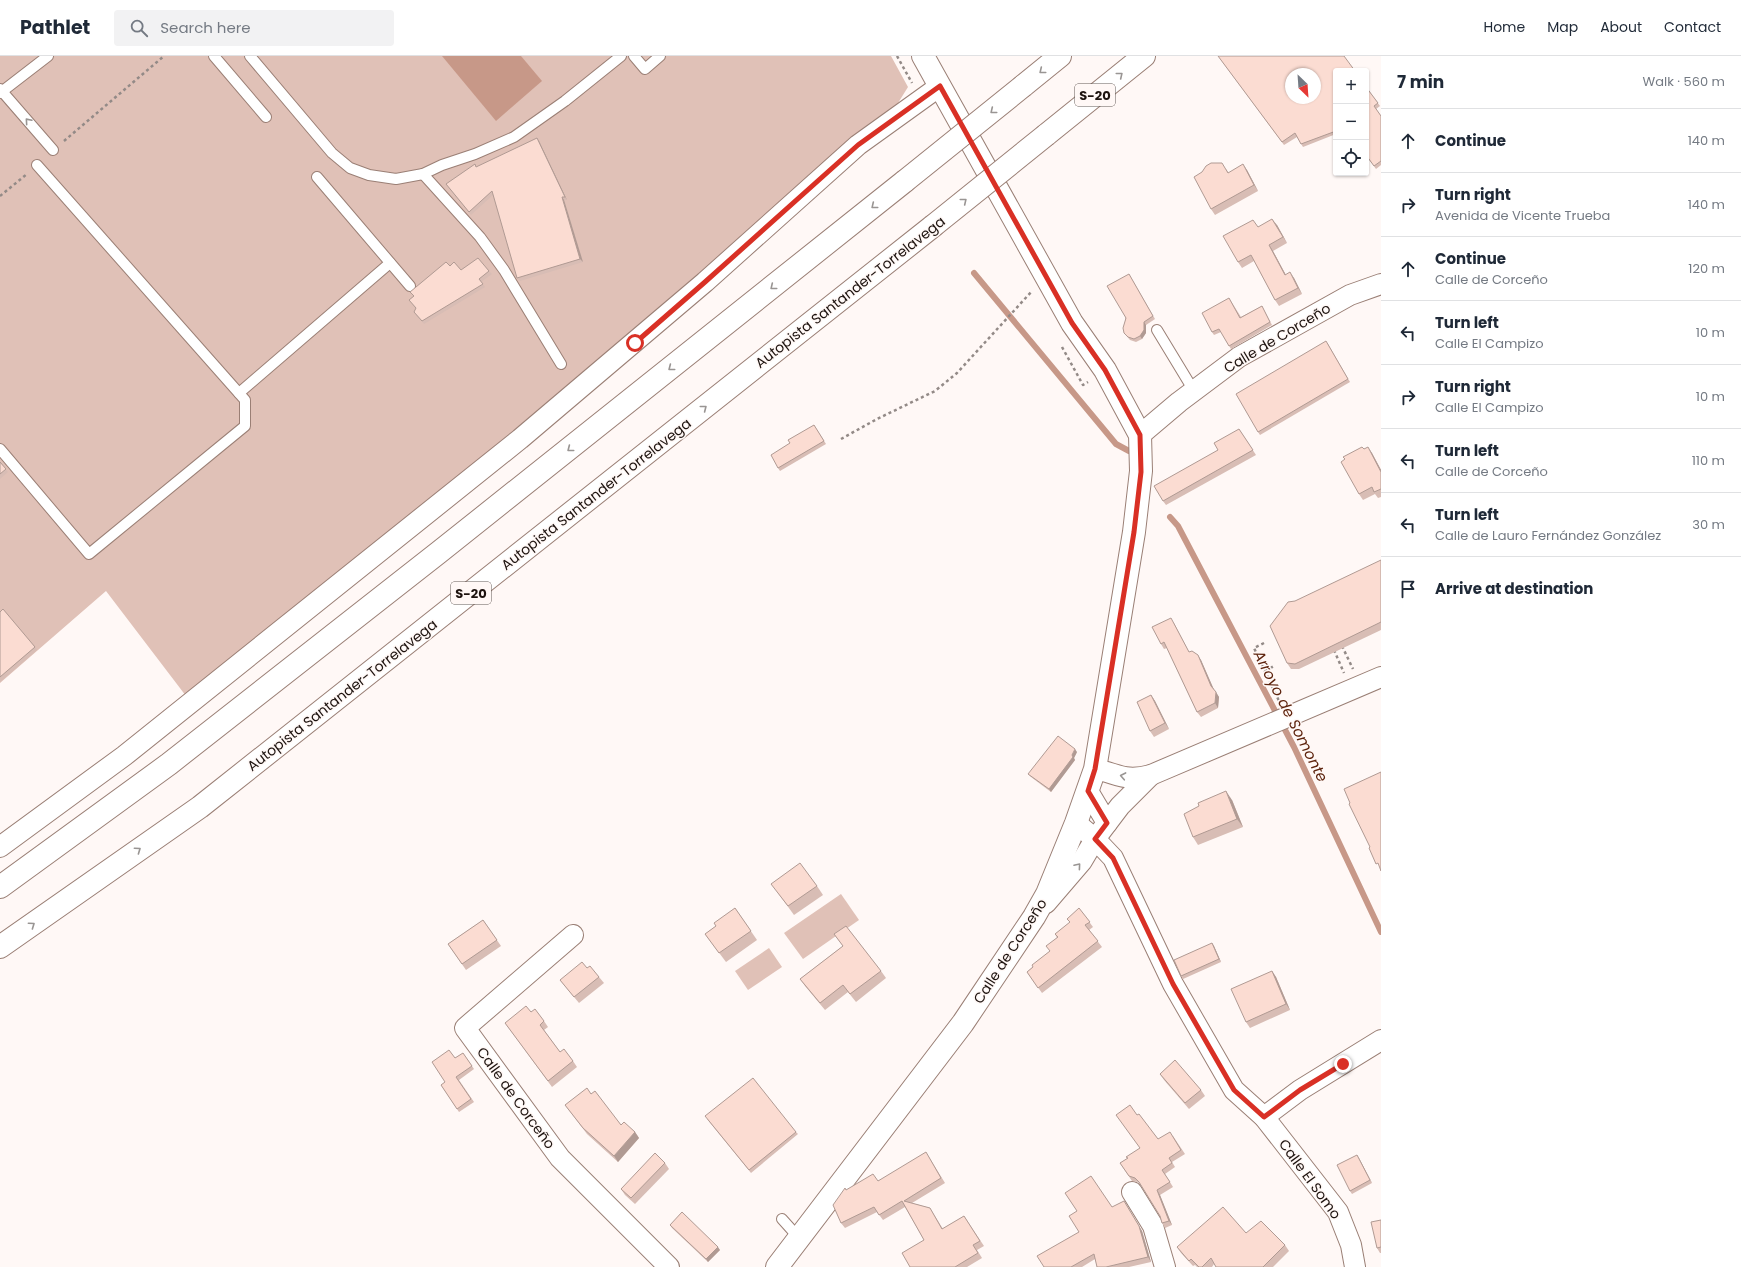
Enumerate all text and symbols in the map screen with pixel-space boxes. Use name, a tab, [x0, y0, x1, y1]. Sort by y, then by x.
search box	[114, 10, 394, 46]
text: Pathlet	[20, 14, 90, 41]
icon: search	[128, 17, 150, 39]
text: Search here	[160, 17, 251, 38]
text: Home	[1483, 17, 1525, 37]
text: Map	[1547, 17, 1578, 37]
text: About	[1600, 17, 1642, 37]
text: Contact	[1664, 17, 1721, 37]
one-way arrow	[1039, 67, 1046, 74]
north arrow	[1285, 68, 1321, 104]
map controls	[1333, 68, 1369, 176]
button: +	[1333, 68, 1369, 104]
text: 7 min	[1397, 70, 1444, 94]
text: Walk · 560 m	[1642, 72, 1725, 91]
one-way arrow	[1116, 73, 1123, 80]
road number: S-20	[1075, 84, 1115, 106]
button: −	[1333, 104, 1369, 140]
one-way arrow	[990, 106, 997, 113]
one-way arrow	[25, 118, 32, 126]
icon: ahead	[1397, 130, 1419, 152]
text: Continue	[1435, 130, 1506, 151]
text: 140 m	[1688, 131, 1725, 150]
button: locate	[1333, 140, 1369, 176]
text: Turn right	[1435, 184, 1511, 205]
icon: right	[1397, 194, 1419, 216]
text: 140 m	[1688, 195, 1725, 214]
one-way arrow	[959, 199, 966, 206]
one-way arrow	[872, 201, 879, 208]
text: Avenida de Vicente Trueba	[1435, 206, 1610, 225]
street label: Autopista Santander-Torrelavega	[751, 211, 949, 373]
text: Continue	[1435, 248, 1506, 269]
icon: ahead	[1397, 258, 1419, 280]
text: 120 m	[1688, 259, 1725, 278]
text: Calle de Corceño	[1435, 270, 1548, 289]
one-way arrow	[770, 282, 777, 289]
street label: Calle de Corceño	[1220, 298, 1334, 378]
text: Turn left	[1435, 312, 1499, 333]
icon: left	[1397, 322, 1419, 344]
text: 10 m	[1696, 323, 1725, 342]
route start	[626, 334, 644, 352]
text: Calle El Campizo	[1435, 334, 1544, 353]
one-way arrow	[669, 364, 676, 371]
text: Turn right	[1435, 376, 1511, 397]
icon: right	[1397, 386, 1419, 408]
text: 10 m	[1696, 387, 1725, 406]
text: Calle El Campizo	[1435, 398, 1544, 417]
one-way arrow	[699, 405, 706, 412]
street label: Autopista Santander-Torrelavega	[497, 413, 695, 575]
text: Turn left	[1435, 440, 1499, 461]
one-way arrow	[567, 444, 574, 451]
icon: left	[1397, 450, 1419, 472]
text: 110 m	[1692, 451, 1725, 470]
text: Calle de Corceño	[1435, 462, 1548, 481]
text: Turn left	[1435, 504, 1499, 525]
icon: left	[1397, 514, 1419, 536]
text: 30 m	[1692, 515, 1725, 534]
text: Calle de Lauro Fernández González	[1435, 526, 1661, 545]
icon: arrive	[1397, 578, 1419, 600]
text: Arrive at destination	[1435, 578, 1593, 599]
road number: S-20	[451, 582, 491, 604]
street label: Autopista Santander-Torrelavega	[243, 614, 441, 776]
water label: Arroyo de Somonte	[1248, 646, 1333, 785]
one-way arrow	[1119, 773, 1126, 781]
one-way arrow	[134, 848, 141, 855]
one-way arrow	[1073, 863, 1080, 870]
street label: Calle de Corceño	[969, 895, 1052, 1007]
one-way arrow	[28, 922, 35, 930]
street label: Calle de Corceño	[472, 1043, 560, 1153]
route end	[1334, 1055, 1352, 1073]
street label: Calle El Somo	[1274, 1135, 1346, 1223]

